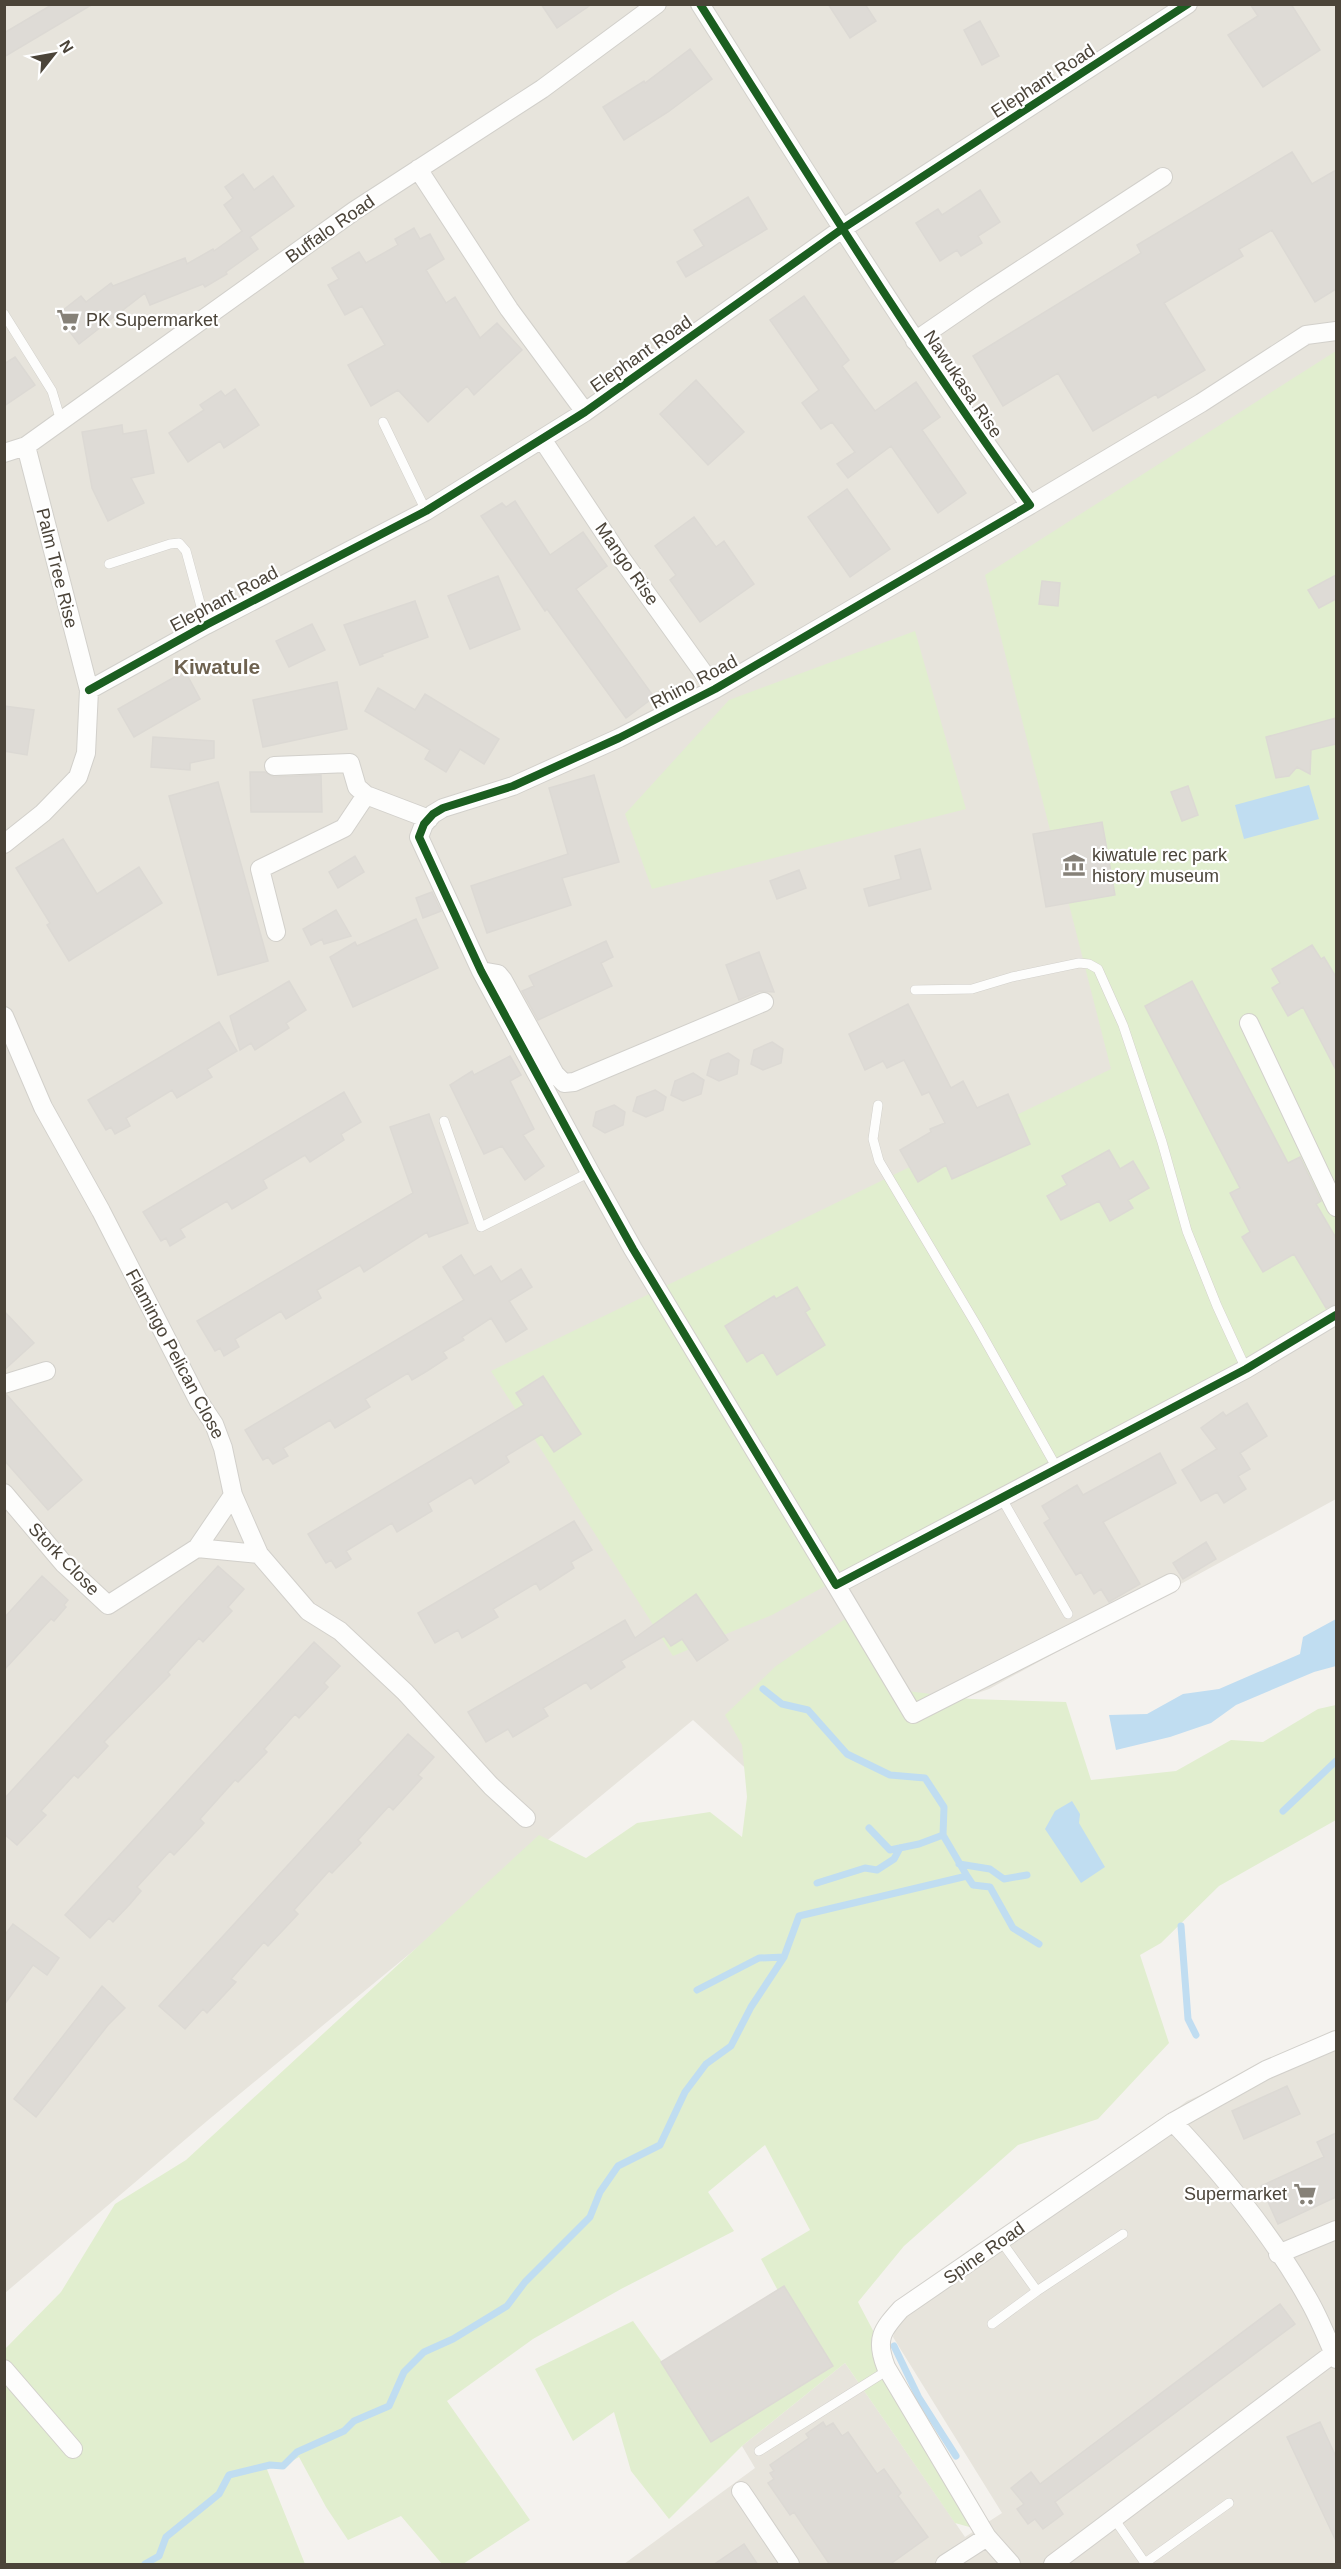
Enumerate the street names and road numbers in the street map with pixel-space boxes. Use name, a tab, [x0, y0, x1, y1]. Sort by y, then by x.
street label: Elephant Road	[988, 40, 1098, 122]
street label: Buffalo Road	[282, 191, 378, 267]
street label: Elephant Road	[586, 312, 696, 396]
street label: Nawukasa Rise	[920, 327, 1006, 441]
street label: Palm Tree Rise	[32, 506, 82, 630]
street label: Mango Rise	[591, 519, 663, 609]
street label: Elephant Road	[167, 562, 281, 636]
street label: Rhino Road	[647, 651, 741, 713]
street label: Flamingo Pelican Close	[122, 1266, 228, 1442]
street label: Stork Close	[24, 1519, 104, 1599]
street label: Spine Road	[940, 2218, 1028, 2288]

